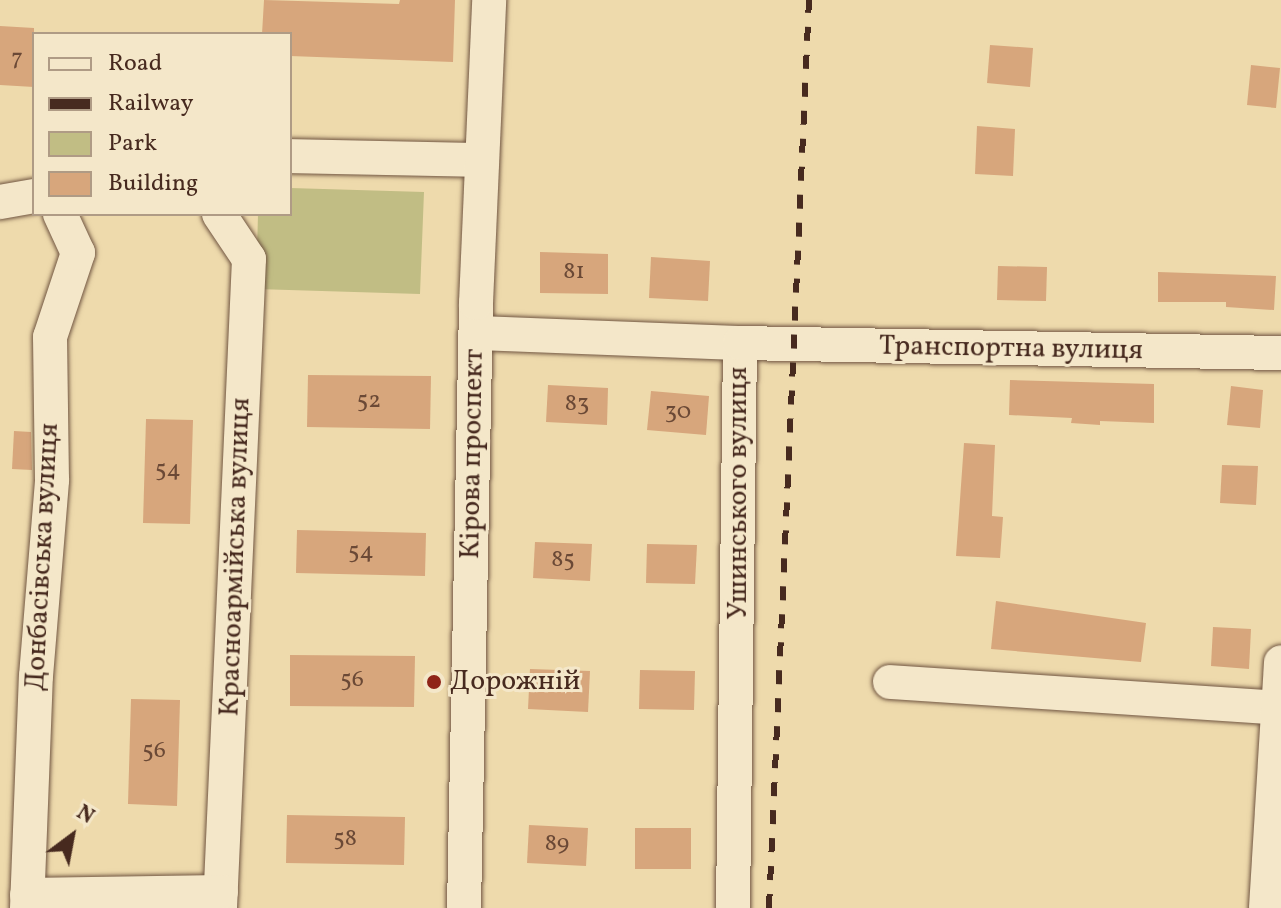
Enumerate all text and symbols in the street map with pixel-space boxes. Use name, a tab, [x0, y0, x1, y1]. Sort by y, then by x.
legend	[32, 32, 292, 216]
house number: 7	[11, 46, 23, 74]
text: Road	[108, 47, 162, 81]
text: Railway	[108, 87, 194, 121]
text: Park	[108, 127, 157, 161]
text: Building	[108, 167, 198, 201]
house number: 81	[563, 259, 585, 287]
street label: Транспортна вулиця	[879, 330, 1143, 368]
street label: Кірова проспект	[454, 349, 492, 559]
street label: Ушинського вулиця	[722, 366, 756, 620]
house number: 52	[357, 388, 381, 416]
house number: 83	[565, 391, 589, 419]
street label: Красноармійська вулиця	[214, 397, 258, 717]
house number: 30	[665, 399, 691, 427]
street label: Донбасівська вулиця	[19, 422, 67, 692]
house number: 54	[155, 457, 181, 485]
house number: 54	[348, 539, 374, 567]
house number: 85	[551, 547, 575, 575]
place label: Дорожній	[450, 665, 580, 699]
house number: 56	[340, 667, 364, 695]
marker: Дорожній	[425, 673, 443, 691]
house number: 56	[142, 738, 166, 766]
north arrow	[32, 796, 112, 876]
text: N	[70, 798, 100, 833]
house number: 58	[333, 826, 357, 854]
house number: 89	[545, 831, 569, 859]

